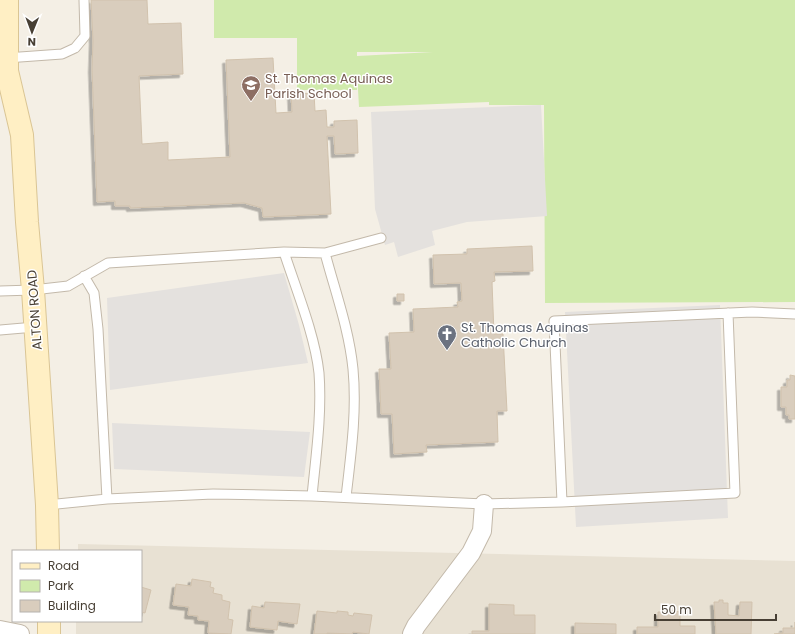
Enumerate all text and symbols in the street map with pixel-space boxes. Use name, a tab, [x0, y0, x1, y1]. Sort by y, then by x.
north arrow	[12, 12, 52, 52]
text: N	[28, 34, 36, 50]
place label: St. Thomas Aquinas Parish School	[265, 69, 393, 103]
school or university icon: St. Thomas Aquinas Parish School	[240, 74, 262, 102]
street label: ALTON ROAD	[22, 269, 47, 351]
place label: St. Thomas Aquinas Catholic Church	[461, 318, 589, 352]
church icon: St. Thomas Aquinas Catholic Church	[436, 323, 458, 351]
legend	[12, 550, 142, 622]
text: Road	[48, 557, 79, 574]
text: Park	[48, 577, 75, 594]
scale bar	[655, 596, 776, 622]
text: Building	[48, 597, 96, 614]
text: 50 m	[661, 601, 692, 618]

